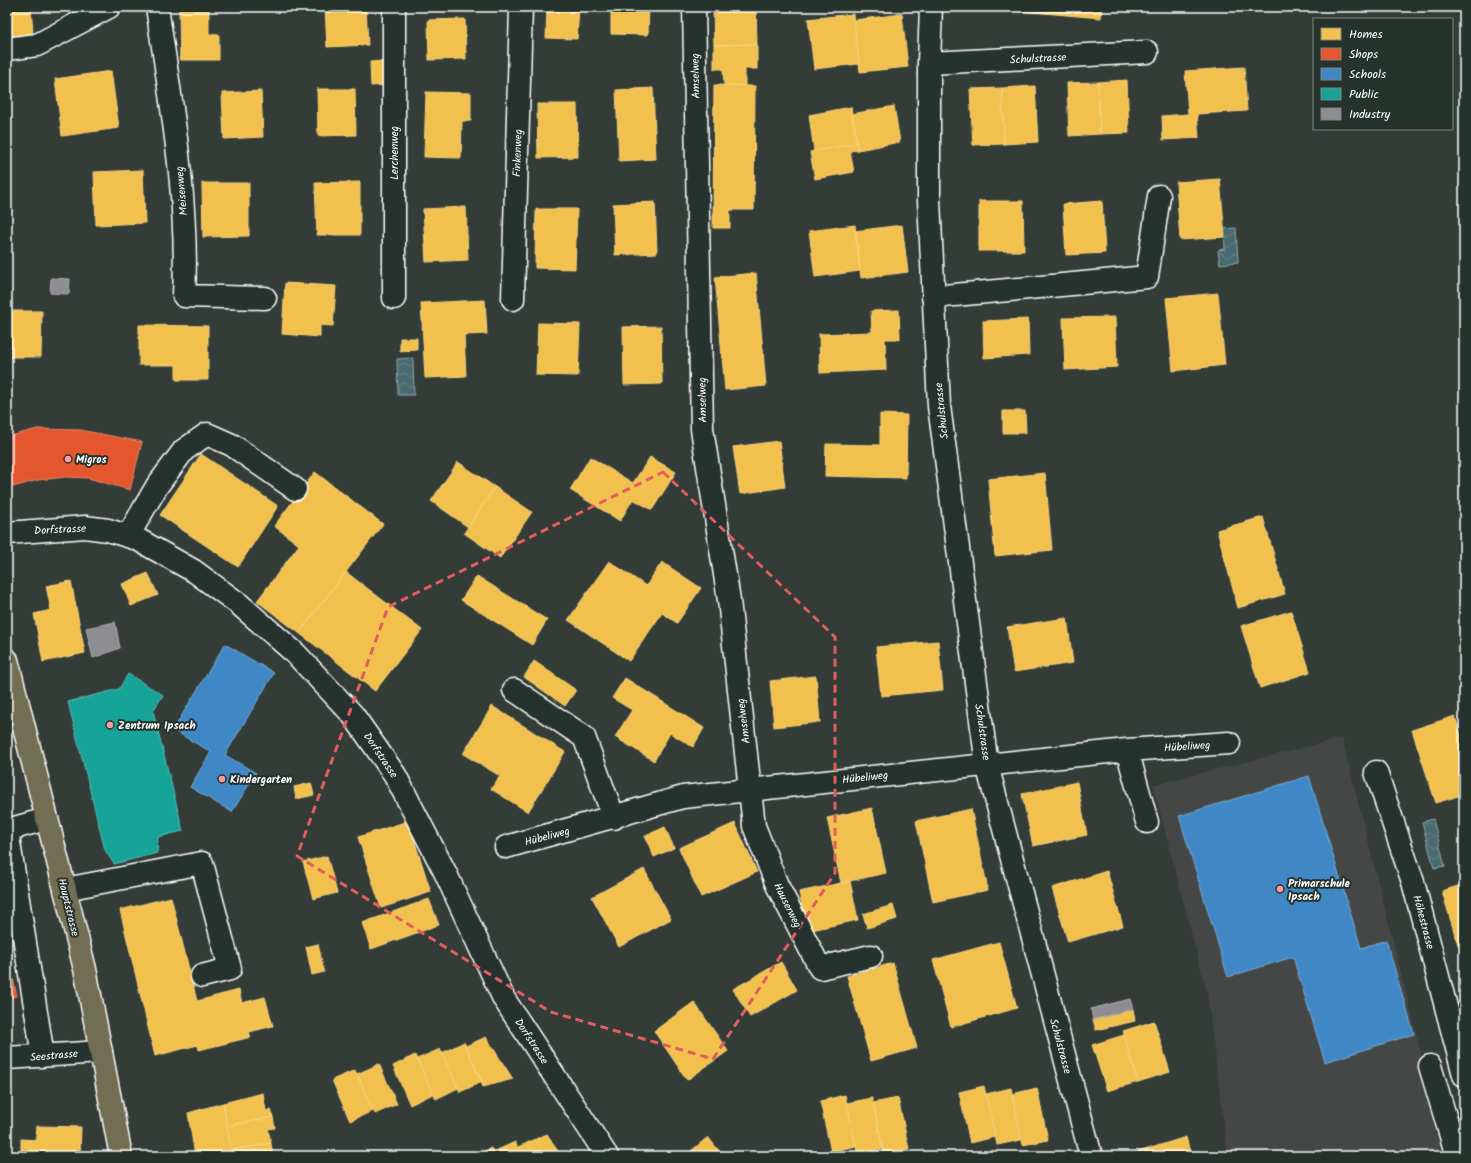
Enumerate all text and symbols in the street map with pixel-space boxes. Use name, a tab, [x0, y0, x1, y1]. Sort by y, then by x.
legend	[1313, 18, 1453, 130]
text: Homes	[1349, 25, 1383, 44]
text: Shops	[1349, 45, 1378, 64]
street label: Schulstrasse	[1009, 49, 1067, 69]
street label: Amselweg	[687, 53, 705, 99]
text: Schools	[1349, 65, 1386, 84]
text: Public	[1349, 85, 1379, 104]
text: Industry	[1349, 105, 1391, 124]
street label: Lerchenweg	[386, 126, 404, 180]
street label: Finkenweg	[508, 129, 528, 177]
street label: Meisenweg	[171, 166, 193, 216]
street label: Amselweg	[694, 377, 712, 423]
street label: Schulstrasse	[930, 382, 954, 440]
place label: Migros	[76, 451, 107, 469]
marker: Migros	[63, 454, 73, 464]
street label: Dorfstrasse	[34, 520, 86, 540]
street label: Amselweg	[732, 697, 756, 744]
street label: Schulstrasse	[969, 703, 995, 762]
place label: Zentrum Ipsach	[118, 717, 196, 735]
marker: Zentrum Ipsach	[105, 720, 115, 730]
street label: Dorfstrasse	[358, 729, 402, 782]
street label: Hübeliweg	[1163, 736, 1211, 758]
street label: Hübeliweg	[841, 767, 889, 789]
place label: Kindergarten	[230, 771, 292, 789]
marker: Kindergarten	[217, 774, 227, 784]
street label: Hübeliweg	[523, 822, 572, 852]
place label: Primarschule Ipsach	[1288, 875, 1350, 906]
street label: Hauptstrasse	[52, 876, 84, 938]
street label: Hauserweg	[768, 880, 806, 931]
marker: Primarschule Ipsach	[1275, 884, 1285, 894]
street label: Höhestrasse	[1407, 893, 1439, 951]
street label: Dorfstrasse	[509, 1015, 553, 1068]
street label: Schulstrasse	[1044, 1017, 1076, 1076]
street label: Seestrasse	[29, 1045, 79, 1067]

